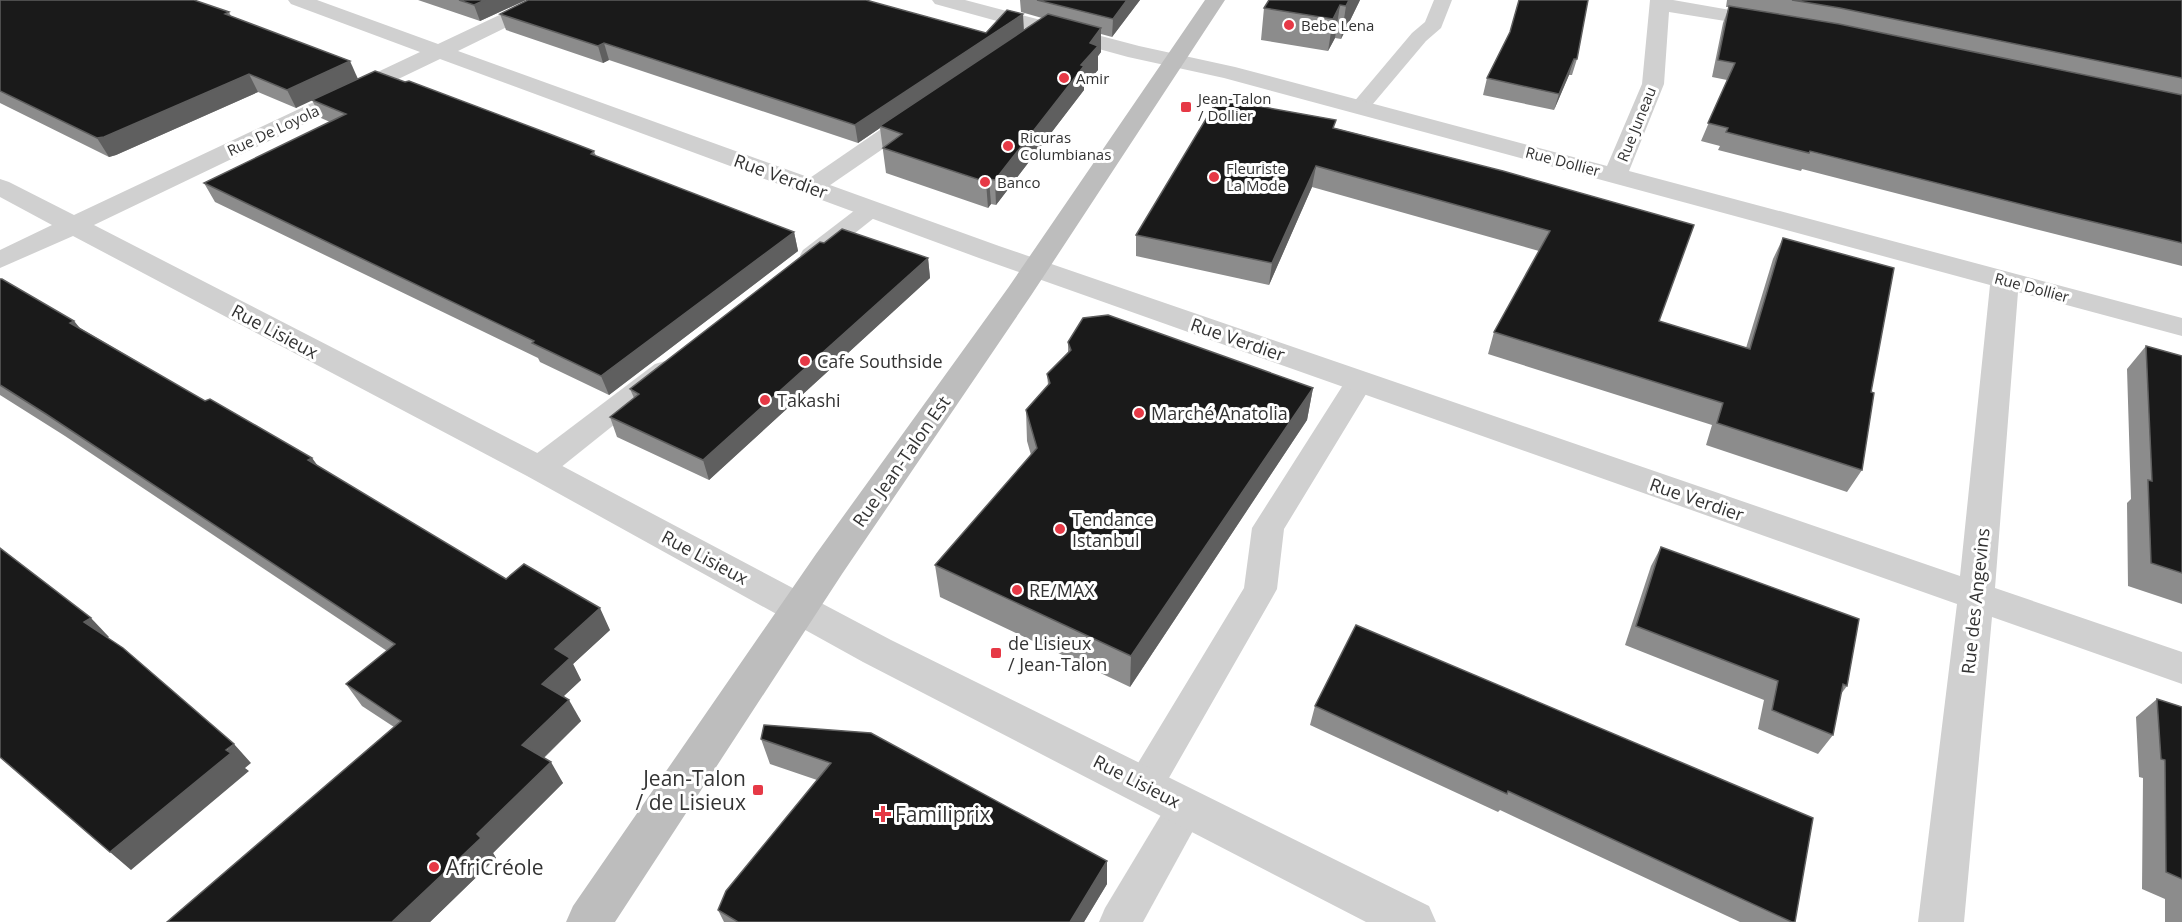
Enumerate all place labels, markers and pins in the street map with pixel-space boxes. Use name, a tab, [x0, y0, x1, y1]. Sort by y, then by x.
place label: Bebe Lena	[1301, 15, 1374, 35]
marker: Bebe Lena	[1282, 18, 1296, 32]
place label: Amir	[1076, 68, 1109, 88]
marker: Amir	[1057, 71, 1071, 85]
place label: Jean-Talon / Dollier	[1196, 88, 1271, 125]
marker: Jean-Talon / Dollier	[1179, 100, 1193, 114]
place label: Ricuras Columbianas	[1020, 127, 1111, 164]
marker: Ricuras Columbianas	[1001, 139, 1015, 153]
place label: Fleuriste La Mode	[1226, 158, 1286, 195]
marker: Fleuriste La Mode	[1207, 170, 1221, 184]
place label: Banco	[997, 172, 1040, 192]
marker: Banco	[978, 175, 992, 189]
place label: Cafe Southside	[817, 349, 943, 373]
marker: Cafe Southside	[798, 354, 812, 368]
place label: Takashi	[777, 388, 841, 412]
marker: Takashi	[758, 393, 772, 407]
place label: Marché Anatolia	[1151, 401, 1288, 425]
marker: Marché Anatolia	[1132, 406, 1146, 420]
place label: Tendance Istanbul	[1072, 507, 1154, 552]
marker: Tendance Istanbul	[1053, 522, 1067, 536]
place label: RE/MAX	[1029, 578, 1095, 602]
marker: RE/MAX	[1010, 583, 1024, 597]
place label: de Lisieux / Jean-Talon	[1008, 631, 1107, 676]
marker: de Lisieux / Jean-Talon	[989, 646, 1003, 660]
place label: Jean-Talon / de Lisieux	[636, 764, 746, 816]
marker: Jean-Talon / de Lisieux	[751, 783, 765, 797]
place label: Familiprix	[895, 800, 991, 828]
marker: Familiprix	[876, 807, 890, 821]
place label: AfriCréole	[446, 853, 544, 881]
marker: AfriCréole	[427, 860, 441, 874]

